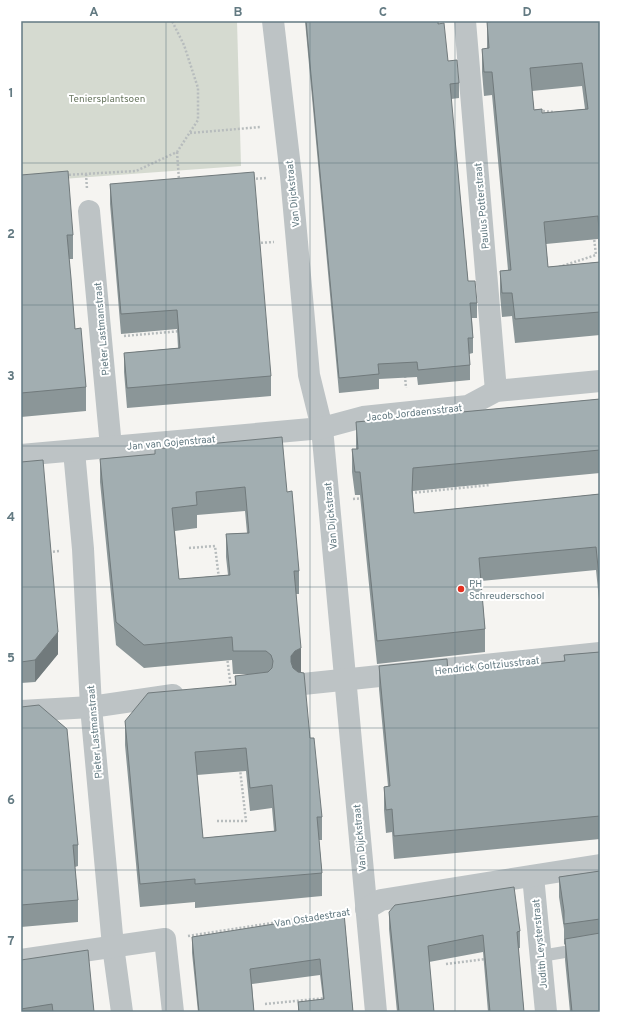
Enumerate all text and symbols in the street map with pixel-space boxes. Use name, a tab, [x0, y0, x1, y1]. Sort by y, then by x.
text: A	[89, 5, 99, 21]
text: B	[234, 5, 243, 21]
text: C	[379, 5, 387, 21]
text: D	[522, 5, 532, 21]
text: 1	[8, 86, 14, 102]
park label: Teniersplantsoen	[69, 93, 145, 106]
street label: Van Dijckstraat	[283, 159, 303, 228]
street label: Paulus Potterstraat	[472, 162, 493, 250]
text: 2	[7, 227, 15, 243]
street label: Pieter Lastmanstraat	[92, 281, 113, 376]
text: 3	[7, 369, 15, 385]
street label: Jacob Jordaensstraat	[365, 402, 463, 425]
street label: Jan van Gojenstraat	[126, 433, 216, 454]
street label: Van Dijckstraat	[322, 482, 341, 550]
text: 4	[7, 510, 15, 526]
place label: PH Schreuderschool	[469, 578, 544, 603]
marker: PH Schreuderschool	[456, 584, 466, 594]
text: 5	[7, 651, 15, 667]
street label: Hendrick Goltziusstraat	[434, 654, 541, 678]
street label: Pieter Lastmanstraat	[85, 684, 106, 779]
text: 6	[7, 793, 15, 809]
street label: Van Dijckstraat	[351, 804, 370, 872]
street label: Judith Leysterstraat	[530, 898, 551, 989]
street label: Van Ostadestraat	[273, 906, 351, 931]
text: 7	[8, 934, 15, 950]

